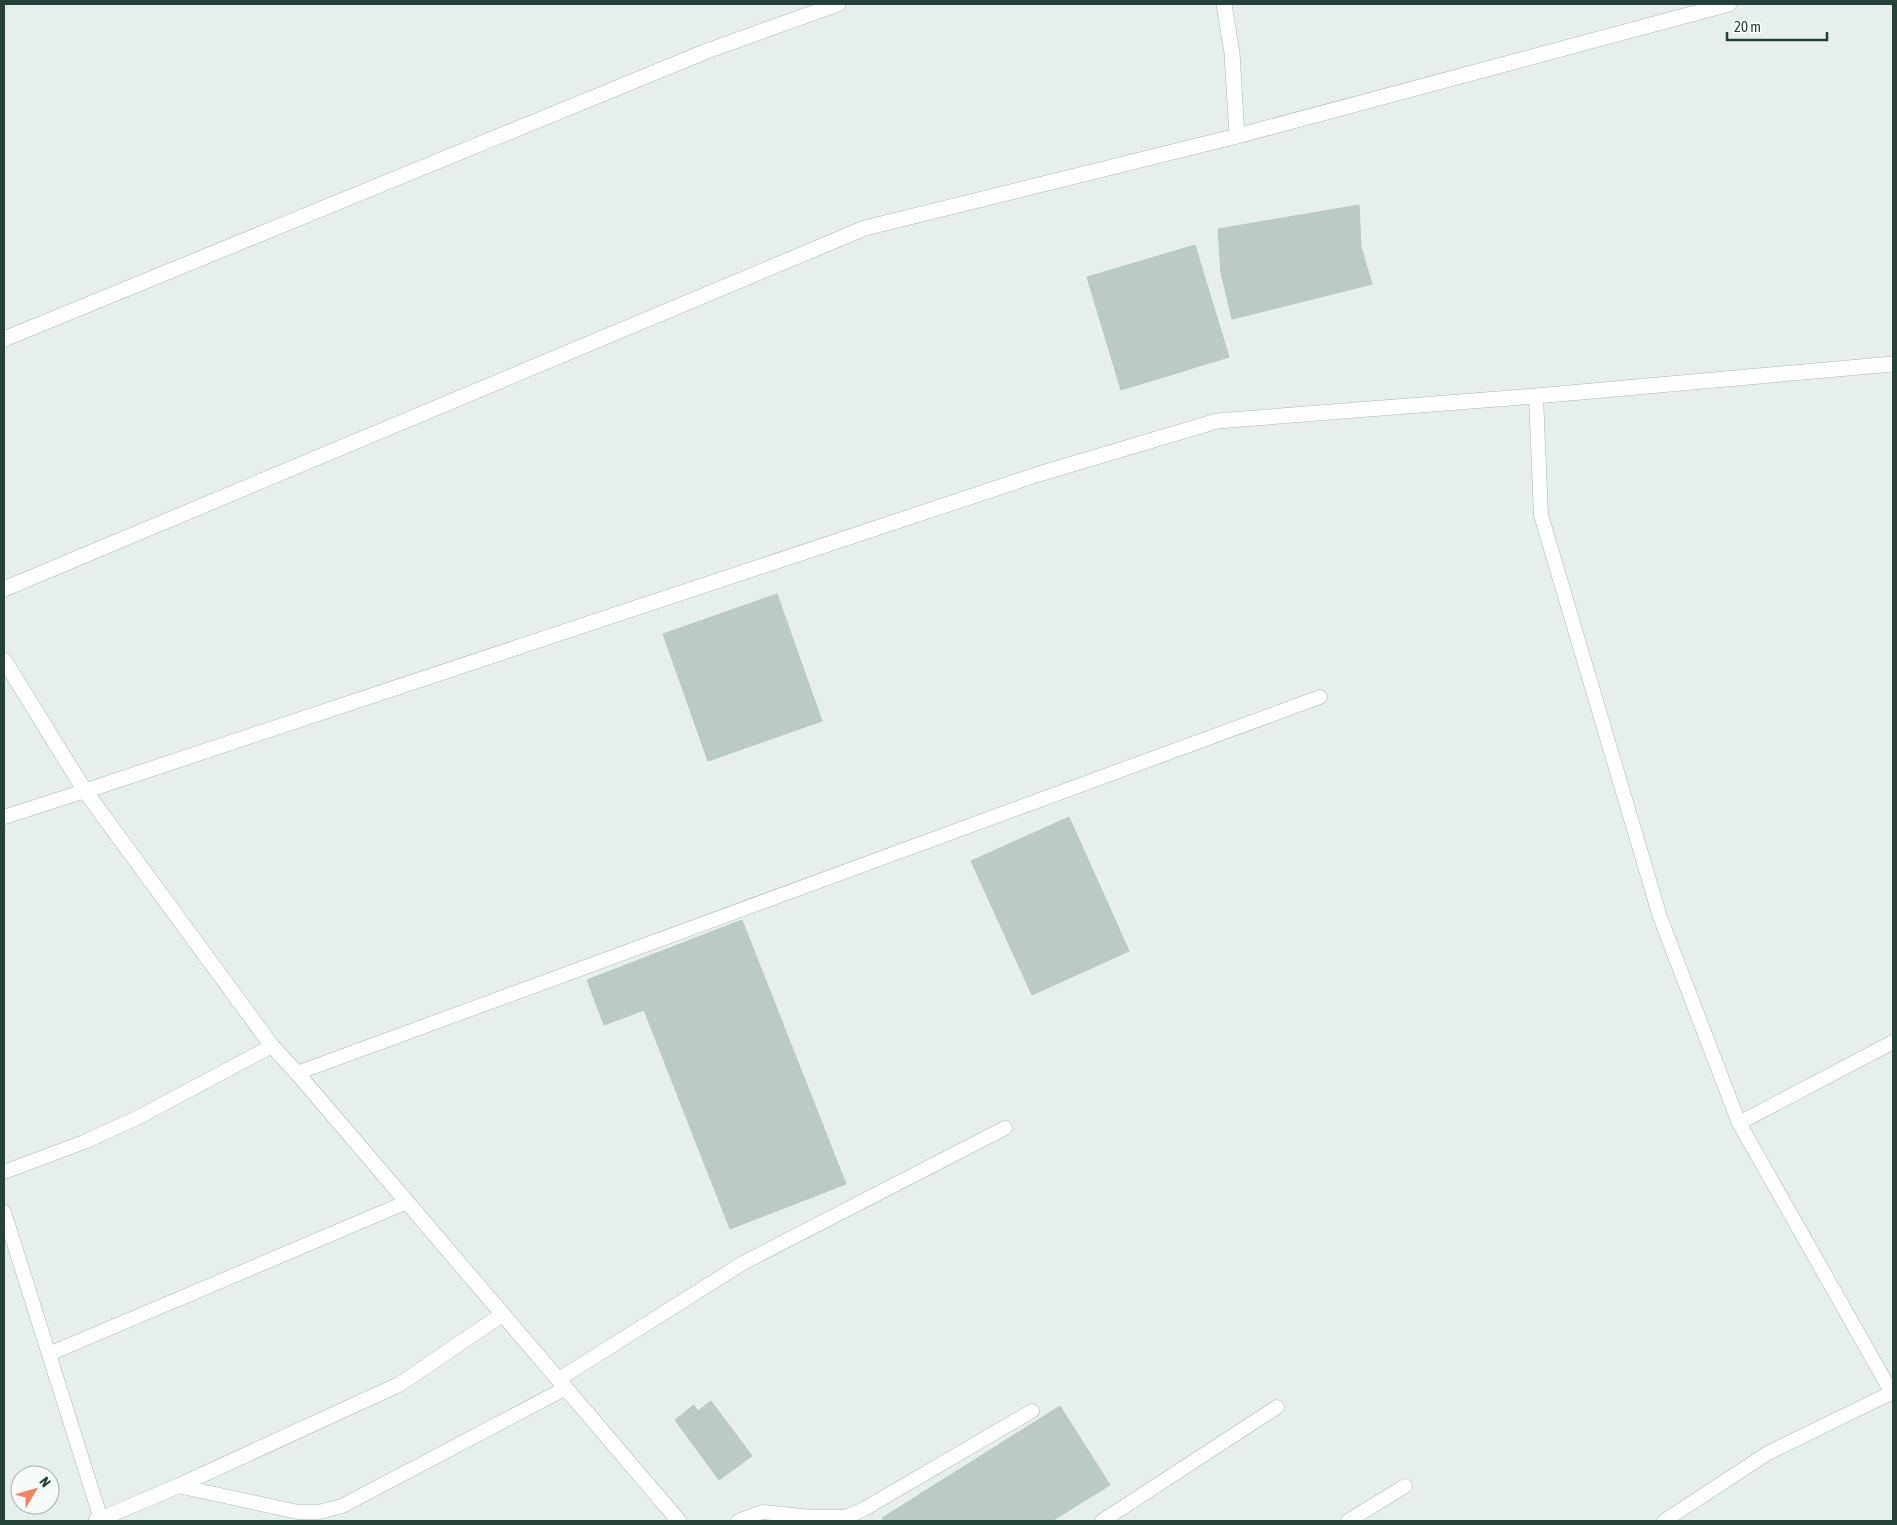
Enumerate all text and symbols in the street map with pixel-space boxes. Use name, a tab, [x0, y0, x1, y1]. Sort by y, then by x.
scale bar	[1727, 10, 1827, 42]
text: 20 m	[1734, 18, 1761, 35]
north arrow	[10, 1465, 60, 1515]
text: N	[36, 1474, 54, 1490]

